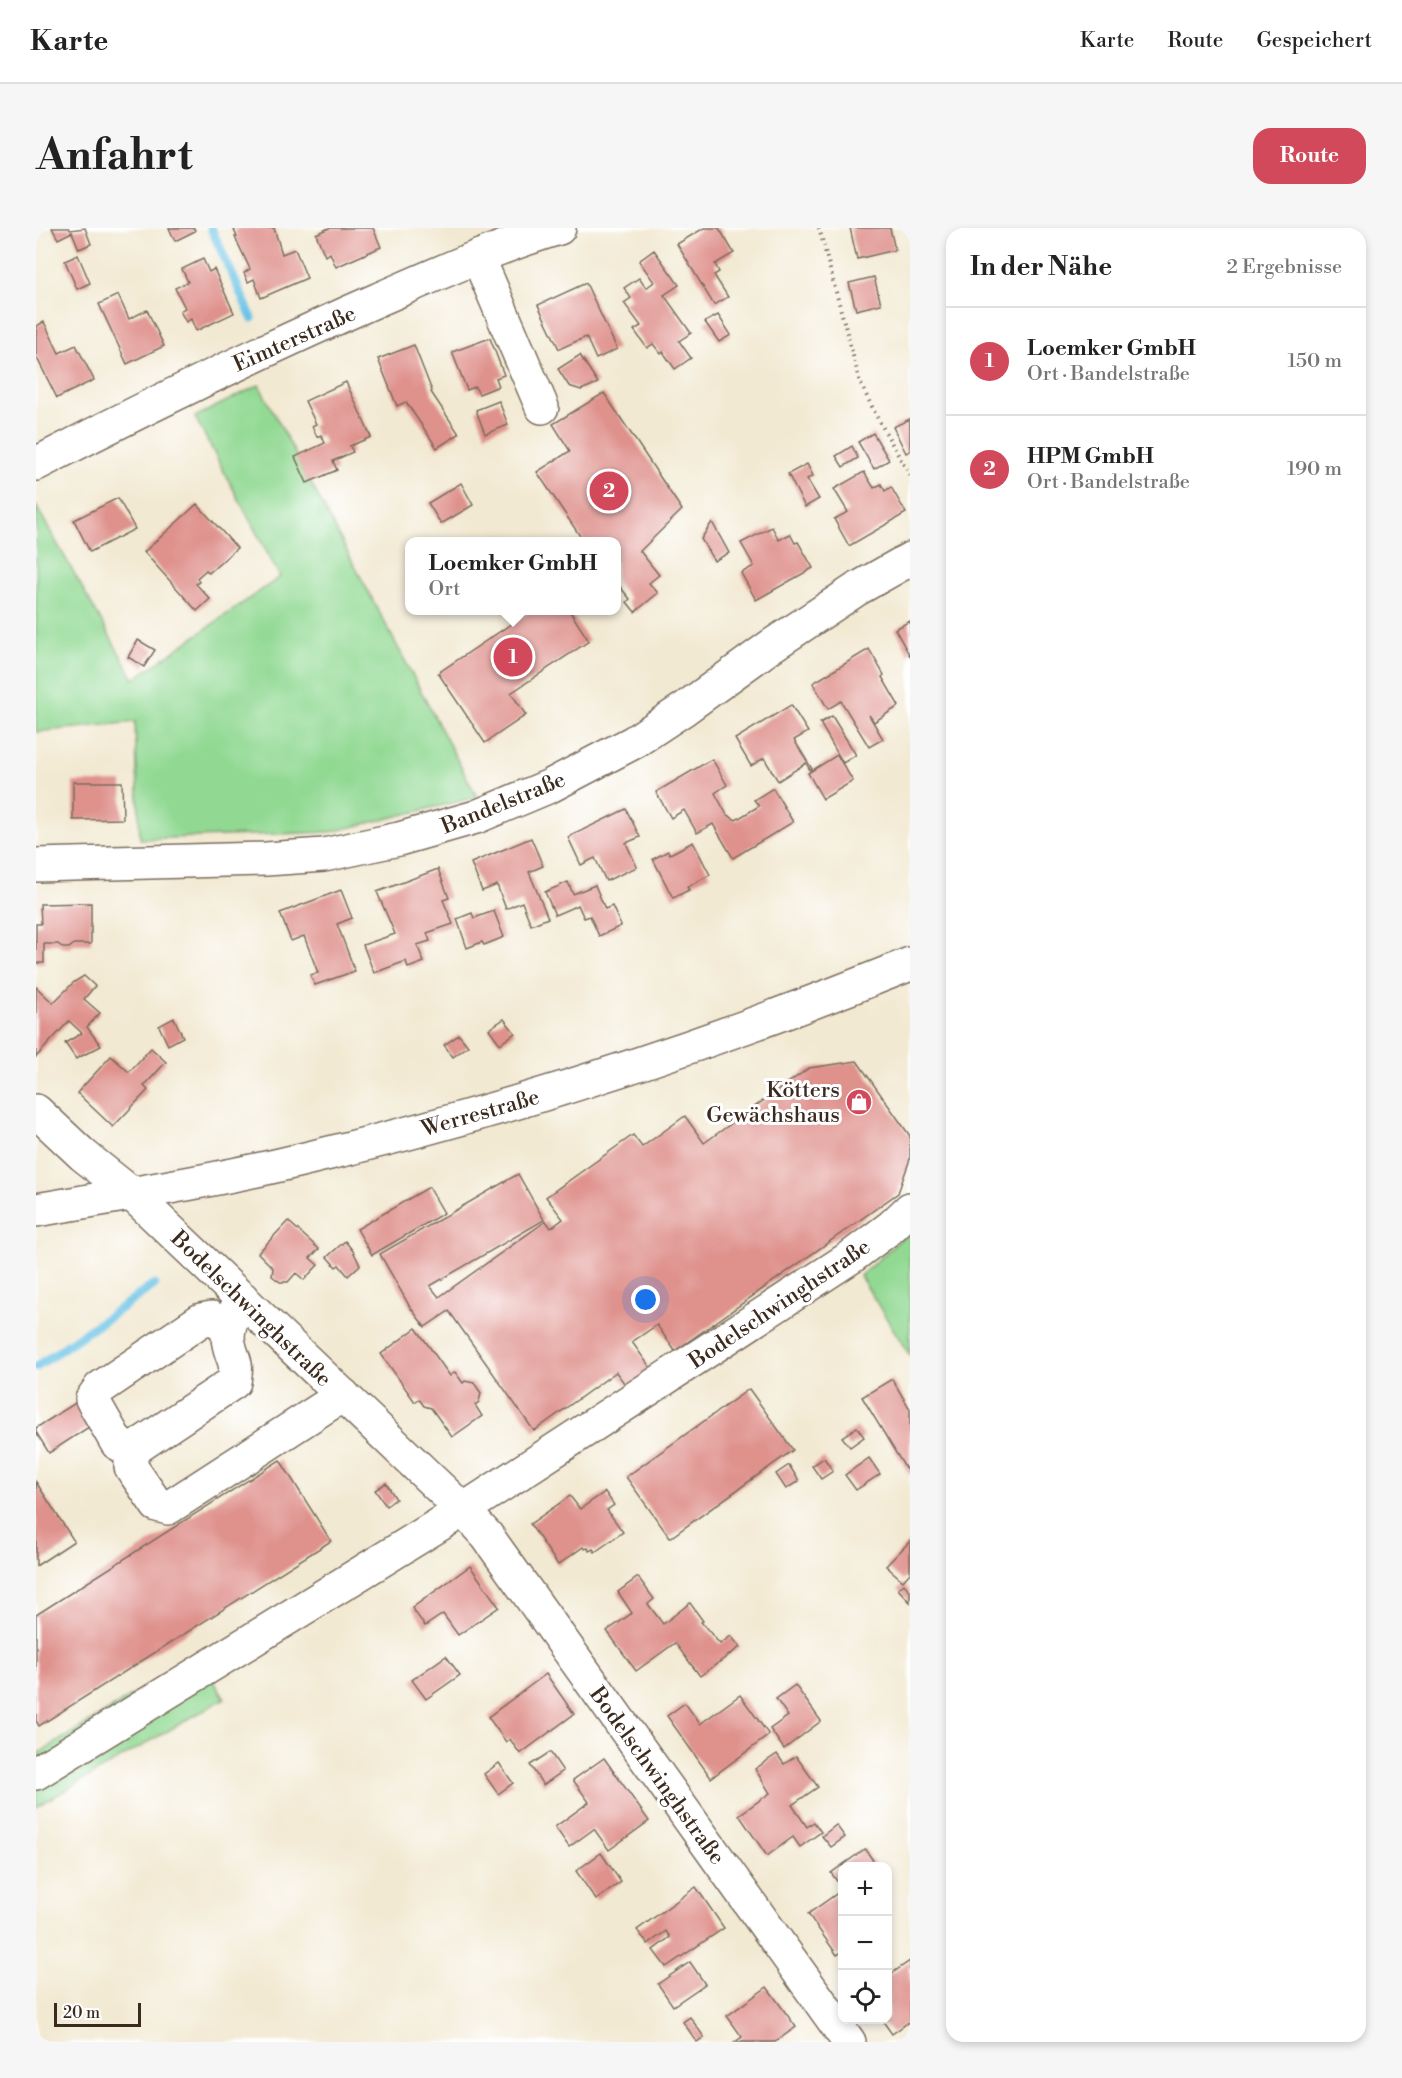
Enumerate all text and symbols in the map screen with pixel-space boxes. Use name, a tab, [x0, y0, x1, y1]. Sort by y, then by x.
text: Karte	[30, 24, 108, 59]
text: Karte	[1080, 28, 1134, 54]
text: Route	[1167, 28, 1223, 54]
text: Gespeichert	[1256, 28, 1372, 54]
button: Route	[1253, 128, 1366, 184]
text: Anfahrt	[36, 130, 193, 183]
text: In der Nähe	[970, 251, 1112, 283]
text: 2 Ergebnisse	[1226, 255, 1342, 280]
street label: Eimterstraße	[229, 300, 360, 378]
text: Loemker GmbH	[1027, 335, 1196, 362]
text: 1	[985, 349, 994, 374]
text: 150 m	[1287, 349, 1342, 374]
text: Ort · Bandelstraße	[1027, 362, 1190, 387]
text: HPM GmbH	[1027, 443, 1154, 470]
text: 2	[983, 457, 996, 482]
text: 190 m	[1287, 457, 1342, 482]
pin: 2	[590, 468, 628, 514]
text: Ort · Bandelstraße	[1027, 470, 1190, 495]
popup	[405, 537, 621, 615]
text: Loemker GmbH	[429, 550, 597, 577]
text: Ort	[429, 577, 460, 602]
pin: 1	[494, 634, 532, 680]
street label: Bandelstraße	[437, 766, 570, 841]
place label: Kötters Gewächshaus	[706, 1077, 840, 1129]
street label: Werrestraße	[417, 1084, 543, 1143]
shop icon: Kötters Gewächshaus	[844, 1087, 874, 1117]
street label: Bodelschwinghstraße	[164, 1225, 337, 1393]
street label: Bodelschwinghstraße	[683, 1233, 876, 1376]
your location	[631, 1285, 660, 1314]
street label: Bodelschwinghstraße	[583, 1681, 730, 1870]
map controls	[838, 1862, 892, 2024]
button: +	[838, 1862, 892, 1916]
button: −	[838, 1916, 892, 1970]
button: locate	[838, 1970, 892, 2024]
scale bar	[54, 2000, 141, 2028]
text: 20 m	[63, 2003, 100, 2023]

